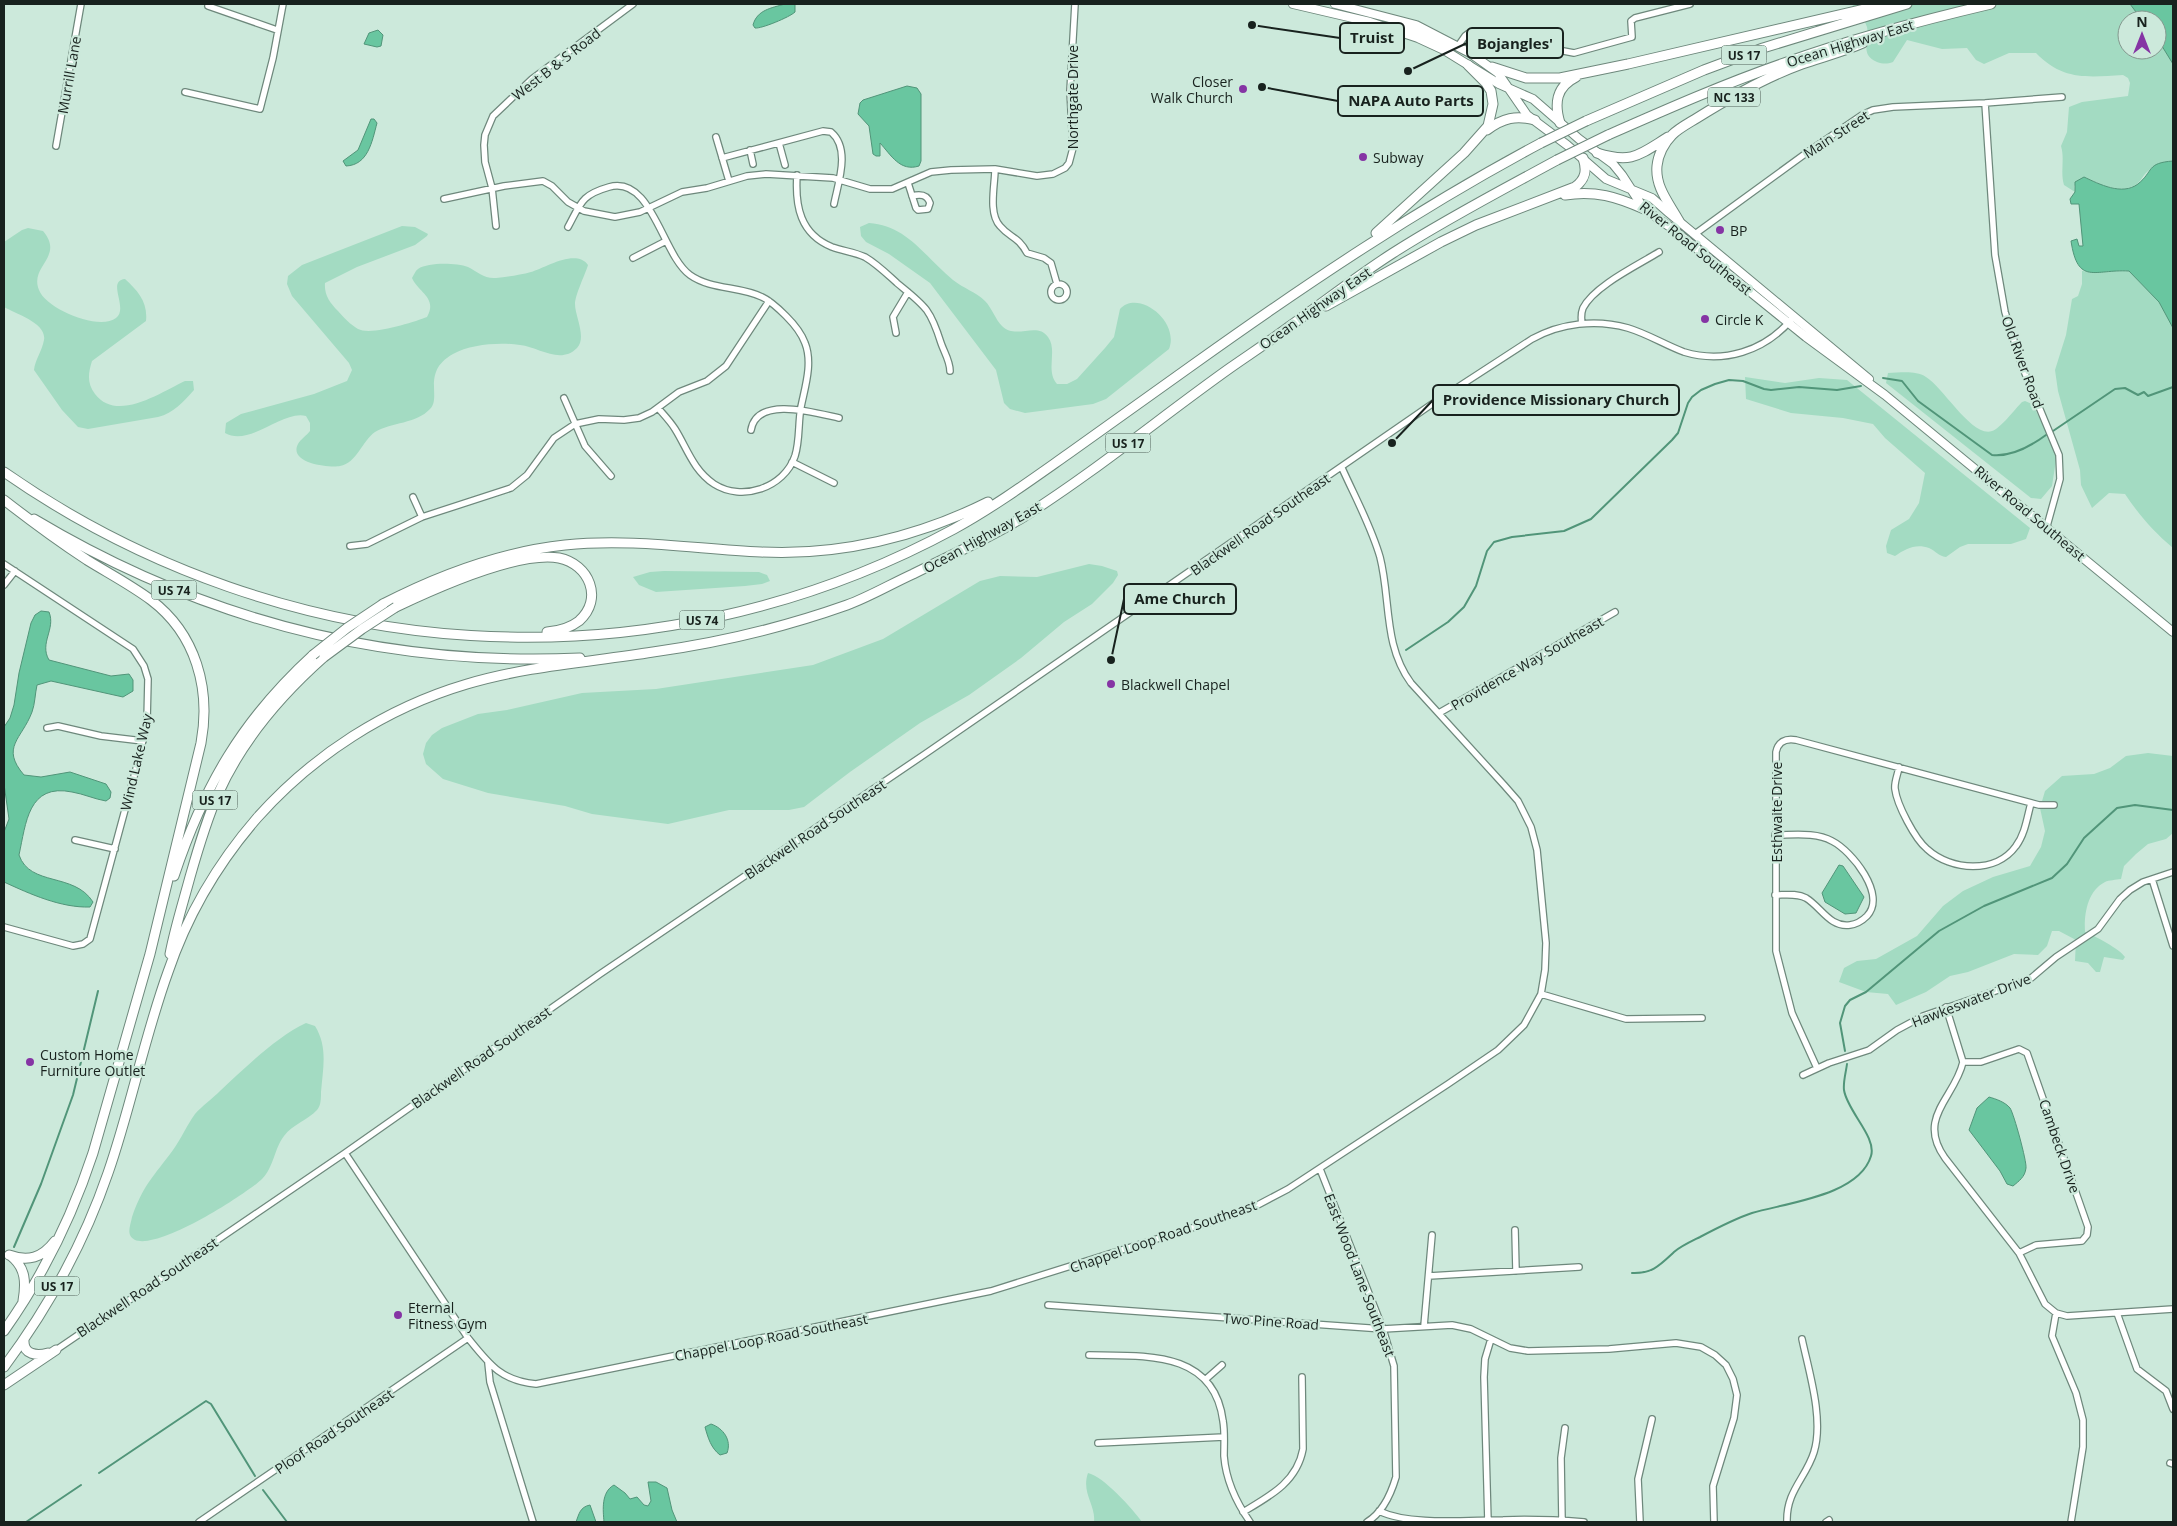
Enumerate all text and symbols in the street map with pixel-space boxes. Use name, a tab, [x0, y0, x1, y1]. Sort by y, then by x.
north arrow	[2117, 10, 2167, 60]
text: N	[2136, 12, 2148, 31]
street label: Ocean Highway East	[1784, 15, 1916, 71]
street label: West B & S Road	[508, 23, 604, 105]
callout: Truist	[1340, 23, 1404, 53]
text: Truist	[1350, 27, 1394, 47]
callout: Bojangles'	[1467, 28, 1563, 58]
text: Bojangles'	[1477, 33, 1553, 53]
street label: Murrill Lane	[53, 35, 85, 115]
street label: Northgate Drive	[1063, 45, 1082, 149]
road number: US 17	[1722, 46, 1766, 64]
place label: Closer Walk Church	[1151, 72, 1233, 107]
marker: Closer Walk Church	[1237, 83, 1249, 95]
callout: NAPA Auto Parts	[1338, 86, 1483, 116]
road number: NC 133	[1708, 88, 1760, 106]
text: NAPA Auto Parts	[1348, 90, 1474, 110]
street label: Main Street	[1799, 106, 1873, 162]
place label: Subway	[1373, 148, 1424, 167]
marker: Subway	[1357, 151, 1369, 163]
street label: River Road Southeast	[1636, 197, 1756, 299]
place label: BP	[1730, 221, 1747, 240]
marker: BP	[1714, 224, 1726, 236]
street label: Ocean Highway East	[1255, 262, 1375, 354]
place label: Circle K	[1715, 310, 1764, 329]
marker: Circle K	[1699, 313, 1711, 325]
street label: Old River Road	[1998, 313, 2048, 411]
callout: Providence Missionary Church	[1433, 385, 1679, 415]
text: Providence Missionary Church	[1443, 389, 1669, 409]
road number: US 17	[1106, 433, 1150, 452]
street label: River Road Southeast	[1971, 461, 2089, 565]
street label: Blackwell Road Southeast	[1186, 468, 1334, 580]
street label: Ocean Highway East	[920, 497, 1044, 577]
road number: US 74	[152, 580, 196, 600]
callout: Ame Church	[1124, 584, 1236, 614]
text: Ame Church	[1134, 588, 1226, 608]
road number: US 74	[680, 610, 724, 630]
street label: Providence Way Southeast	[1447, 611, 1607, 715]
place label: Blackwell Chapel	[1121, 675, 1230, 694]
marker: Blackwell Chapel	[1105, 678, 1117, 690]
street label: Wind Lake Way	[116, 711, 157, 812]
street label: Esthwaite Drive	[1767, 761, 1786, 862]
street label: Blackwell Road Southeast	[741, 775, 889, 883]
road number: US 17	[192, 790, 238, 810]
street label: Hawkeswater Drive	[1909, 969, 2033, 1031]
street label: Blackwell Road Southeast	[407, 1001, 555, 1113]
place label: Custom Home Furniture Outlet	[40, 1045, 145, 1080]
marker: Custom Home Furniture Outlet	[24, 1056, 36, 1068]
street label: Cambeck Drive	[2035, 1097, 2085, 1196]
street label: East Wood Lane Southeast	[1320, 1191, 1400, 1359]
street label: Chappel Loop Road Southeast	[1067, 1195, 1259, 1277]
street label: Blackwell Road Southeast	[73, 1233, 221, 1341]
road number: US 17	[34, 1276, 80, 1295]
place label: Eternal Fitness Gym	[408, 1298, 487, 1333]
street label: Two Pine Road	[1222, 1308, 1320, 1334]
marker: Eternal Fitness Gym	[392, 1309, 404, 1321]
street label: Chappel Loop Road Southeast	[673, 1309, 869, 1365]
street label: Ploof Road Southeast	[271, 1384, 397, 1478]

